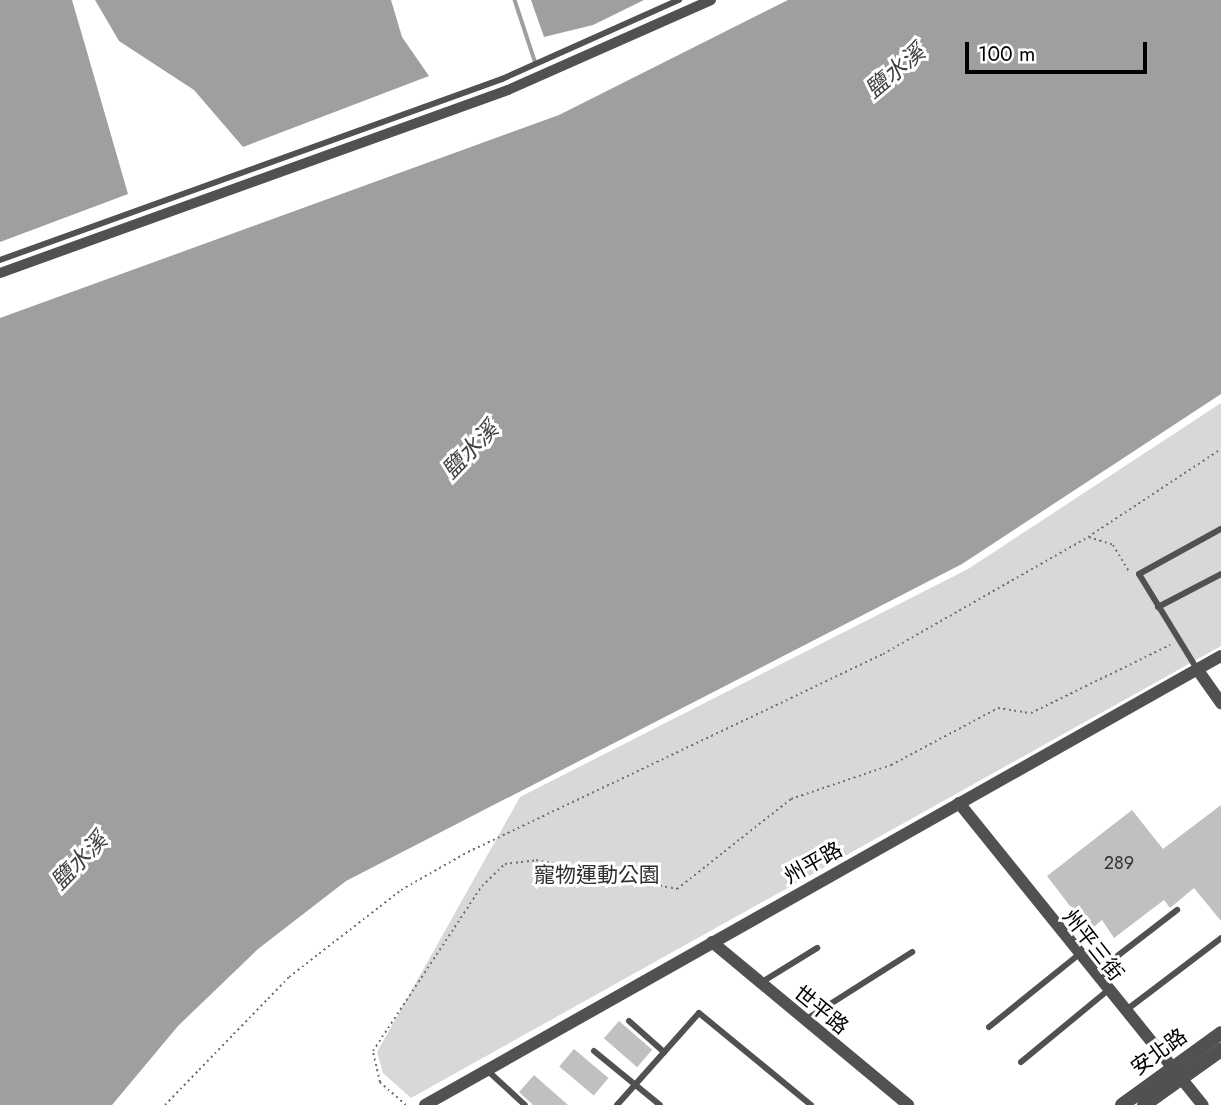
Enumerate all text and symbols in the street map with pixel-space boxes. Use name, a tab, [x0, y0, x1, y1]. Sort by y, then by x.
scale bar	[969, 28, 1151, 72]
water label: 鹽水溪	[860, 38, 930, 104]
text: 100 m	[978, 39, 1035, 69]
water label: 鹽水溪	[436, 416, 504, 484]
water label: 鹽水溪	[45, 827, 113, 895]
street label: 州平路	[779, 837, 847, 889]
house number: 289	[1104, 852, 1134, 874]
park label: 寵物運動公園	[534, 862, 660, 888]
street label: 州平三街	[1057, 904, 1129, 986]
street label: 世平路	[789, 980, 853, 1040]
street label: 安北路	[1126, 1023, 1192, 1081]

